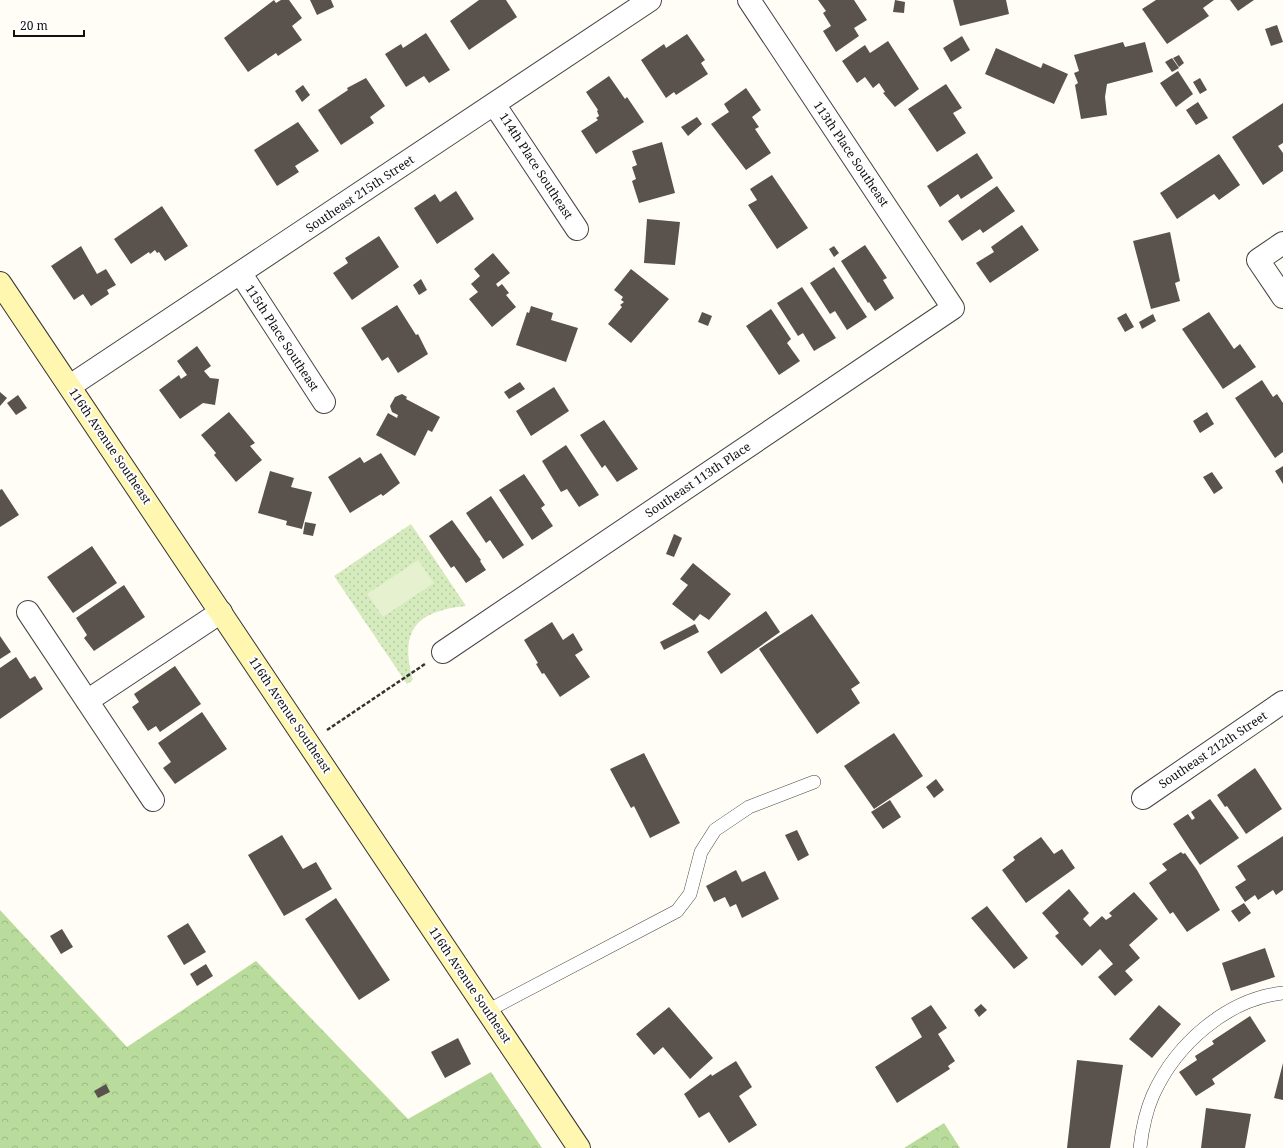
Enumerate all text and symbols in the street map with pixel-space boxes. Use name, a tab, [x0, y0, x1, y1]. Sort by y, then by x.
scale bar	[14, 12, 84, 38]
text: 20 m	[20, 17, 48, 34]
street label: 113th Place Southeast	[810, 98, 893, 210]
street label: 114th Place Southeast	[496, 109, 577, 222]
street label: Southeast 215th Street	[302, 151, 417, 236]
street label: 115th Place Southeast	[242, 281, 323, 394]
street label: 116th Avenue Southeast	[65, 384, 156, 507]
street label: Southeast 113th Place	[642, 438, 754, 521]
street label: 116th Avenue Southeast	[245, 653, 336, 776]
street label: Southeast 212th Street	[1155, 707, 1270, 792]
street label: 116th Avenue Southeast	[425, 923, 516, 1046]

